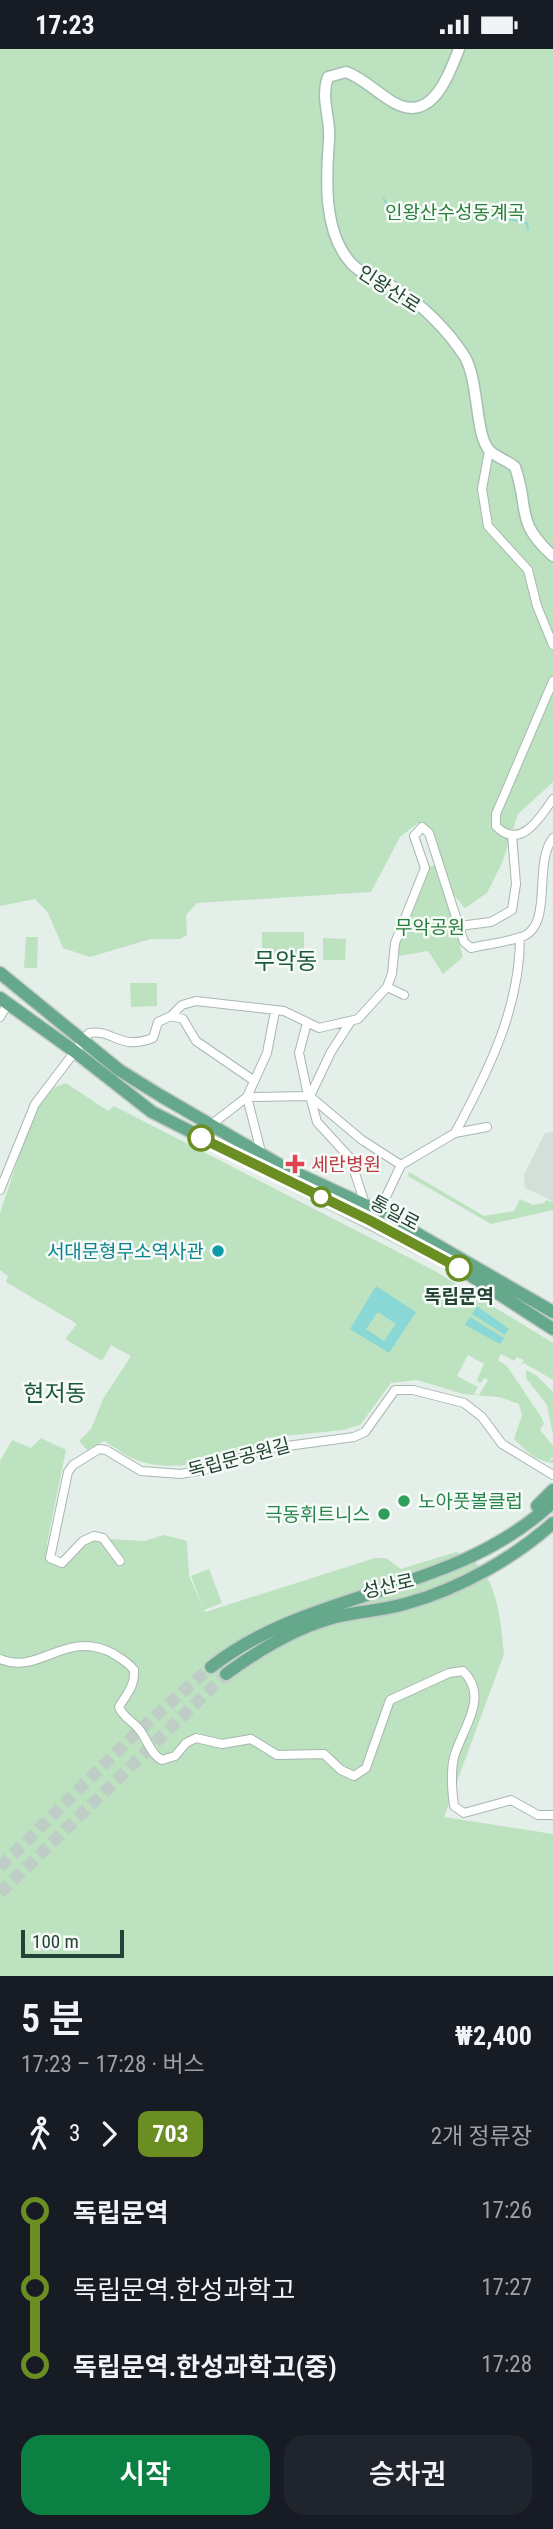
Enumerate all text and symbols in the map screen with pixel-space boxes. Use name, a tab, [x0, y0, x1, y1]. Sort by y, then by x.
text: 17:23	[35, 10, 95, 40]
park label: 인왕산수성동계곡	[385, 201, 525, 224]
street label: 인왕산로	[353, 260, 425, 318]
park label: 무악공원	[395, 916, 465, 939]
district label: 무악동	[254, 948, 318, 975]
unlabelled marker	[188, 1125, 214, 1151]
place label: 세란병원	[311, 1153, 381, 1176]
marker: 세란병원	[285, 1154, 305, 1174]
unlabelled marker	[311, 1187, 331, 1207]
street label: 통일로	[366, 1191, 424, 1235]
place label: 서대문형무소역사관	[47, 1240, 204, 1263]
marker: 서대문형무소역사관	[210, 1243, 226, 1259]
marker: 독립문역	[446, 1255, 472, 1281]
place label: 독립문역	[424, 1285, 494, 1308]
district label: 현저동	[23, 1380, 87, 1407]
street label: 독립문공원길	[185, 1433, 293, 1483]
place label: 노아풋볼클럽	[418, 1490, 523, 1513]
marker: 노아풋볼클럽	[396, 1493, 412, 1509]
place label: 극동휘트니스	[265, 1503, 370, 1526]
marker: 극동휘트니스	[376, 1506, 392, 1522]
street label: 성산로	[360, 1569, 416, 1603]
scale bar	[21, 1927, 124, 1959]
text: 100 m	[32, 1930, 79, 1953]
text: 5 분	[21, 1997, 84, 2041]
text: ₩2,400	[455, 2021, 532, 2051]
text: 17:23 – 17:28 · 버스	[21, 2051, 205, 2078]
icon: walk	[21, 2115, 59, 2153]
icon: forward	[90, 2115, 128, 2153]
text: 3	[69, 2120, 80, 2147]
text: 703	[152, 2120, 189, 2148]
text: 2개 정류장	[431, 2123, 532, 2150]
text: 17:26	[481, 2197, 532, 2224]
text: 독립문역	[73, 2198, 169, 2228]
text: 17:27	[481, 2274, 532, 2301]
text: 독립문역.한성과학고	[73, 2275, 295, 2305]
text: 17:28	[481, 2351, 532, 2378]
text: 독립문역.한성과학고(중)	[73, 2352, 337, 2382]
button: 시작	[21, 2435, 270, 2515]
button: 승차권	[284, 2435, 532, 2515]

